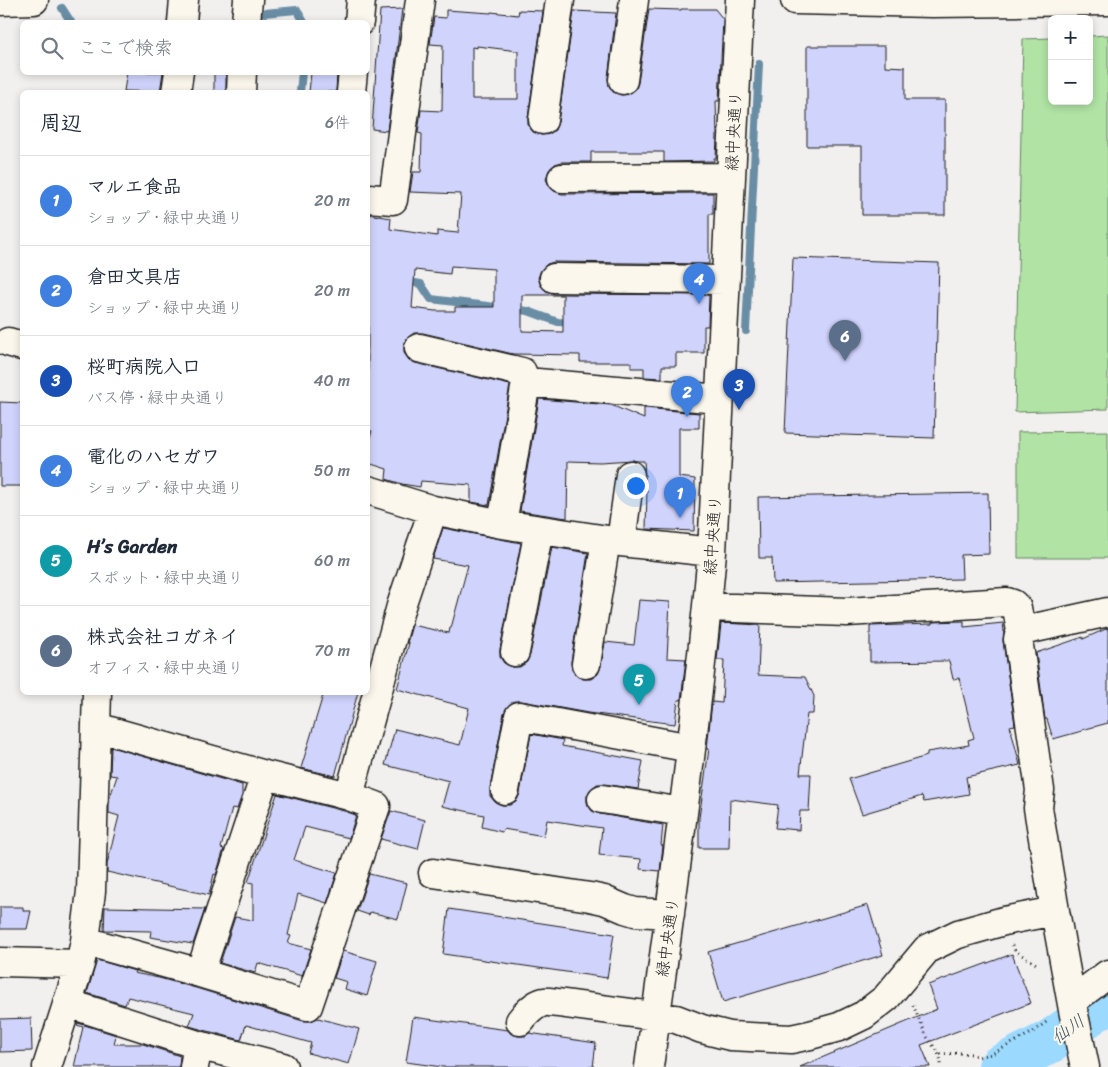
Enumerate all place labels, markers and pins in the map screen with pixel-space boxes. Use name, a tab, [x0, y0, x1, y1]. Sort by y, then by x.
pin: 4	[683, 263, 715, 304]
pin: 6	[829, 320, 861, 361]
pin: 3	[723, 369, 755, 410]
pin: 2	[671, 376, 703, 417]
pin: 1	[664, 477, 696, 518]
pin: 5	[623, 664, 655, 705]

